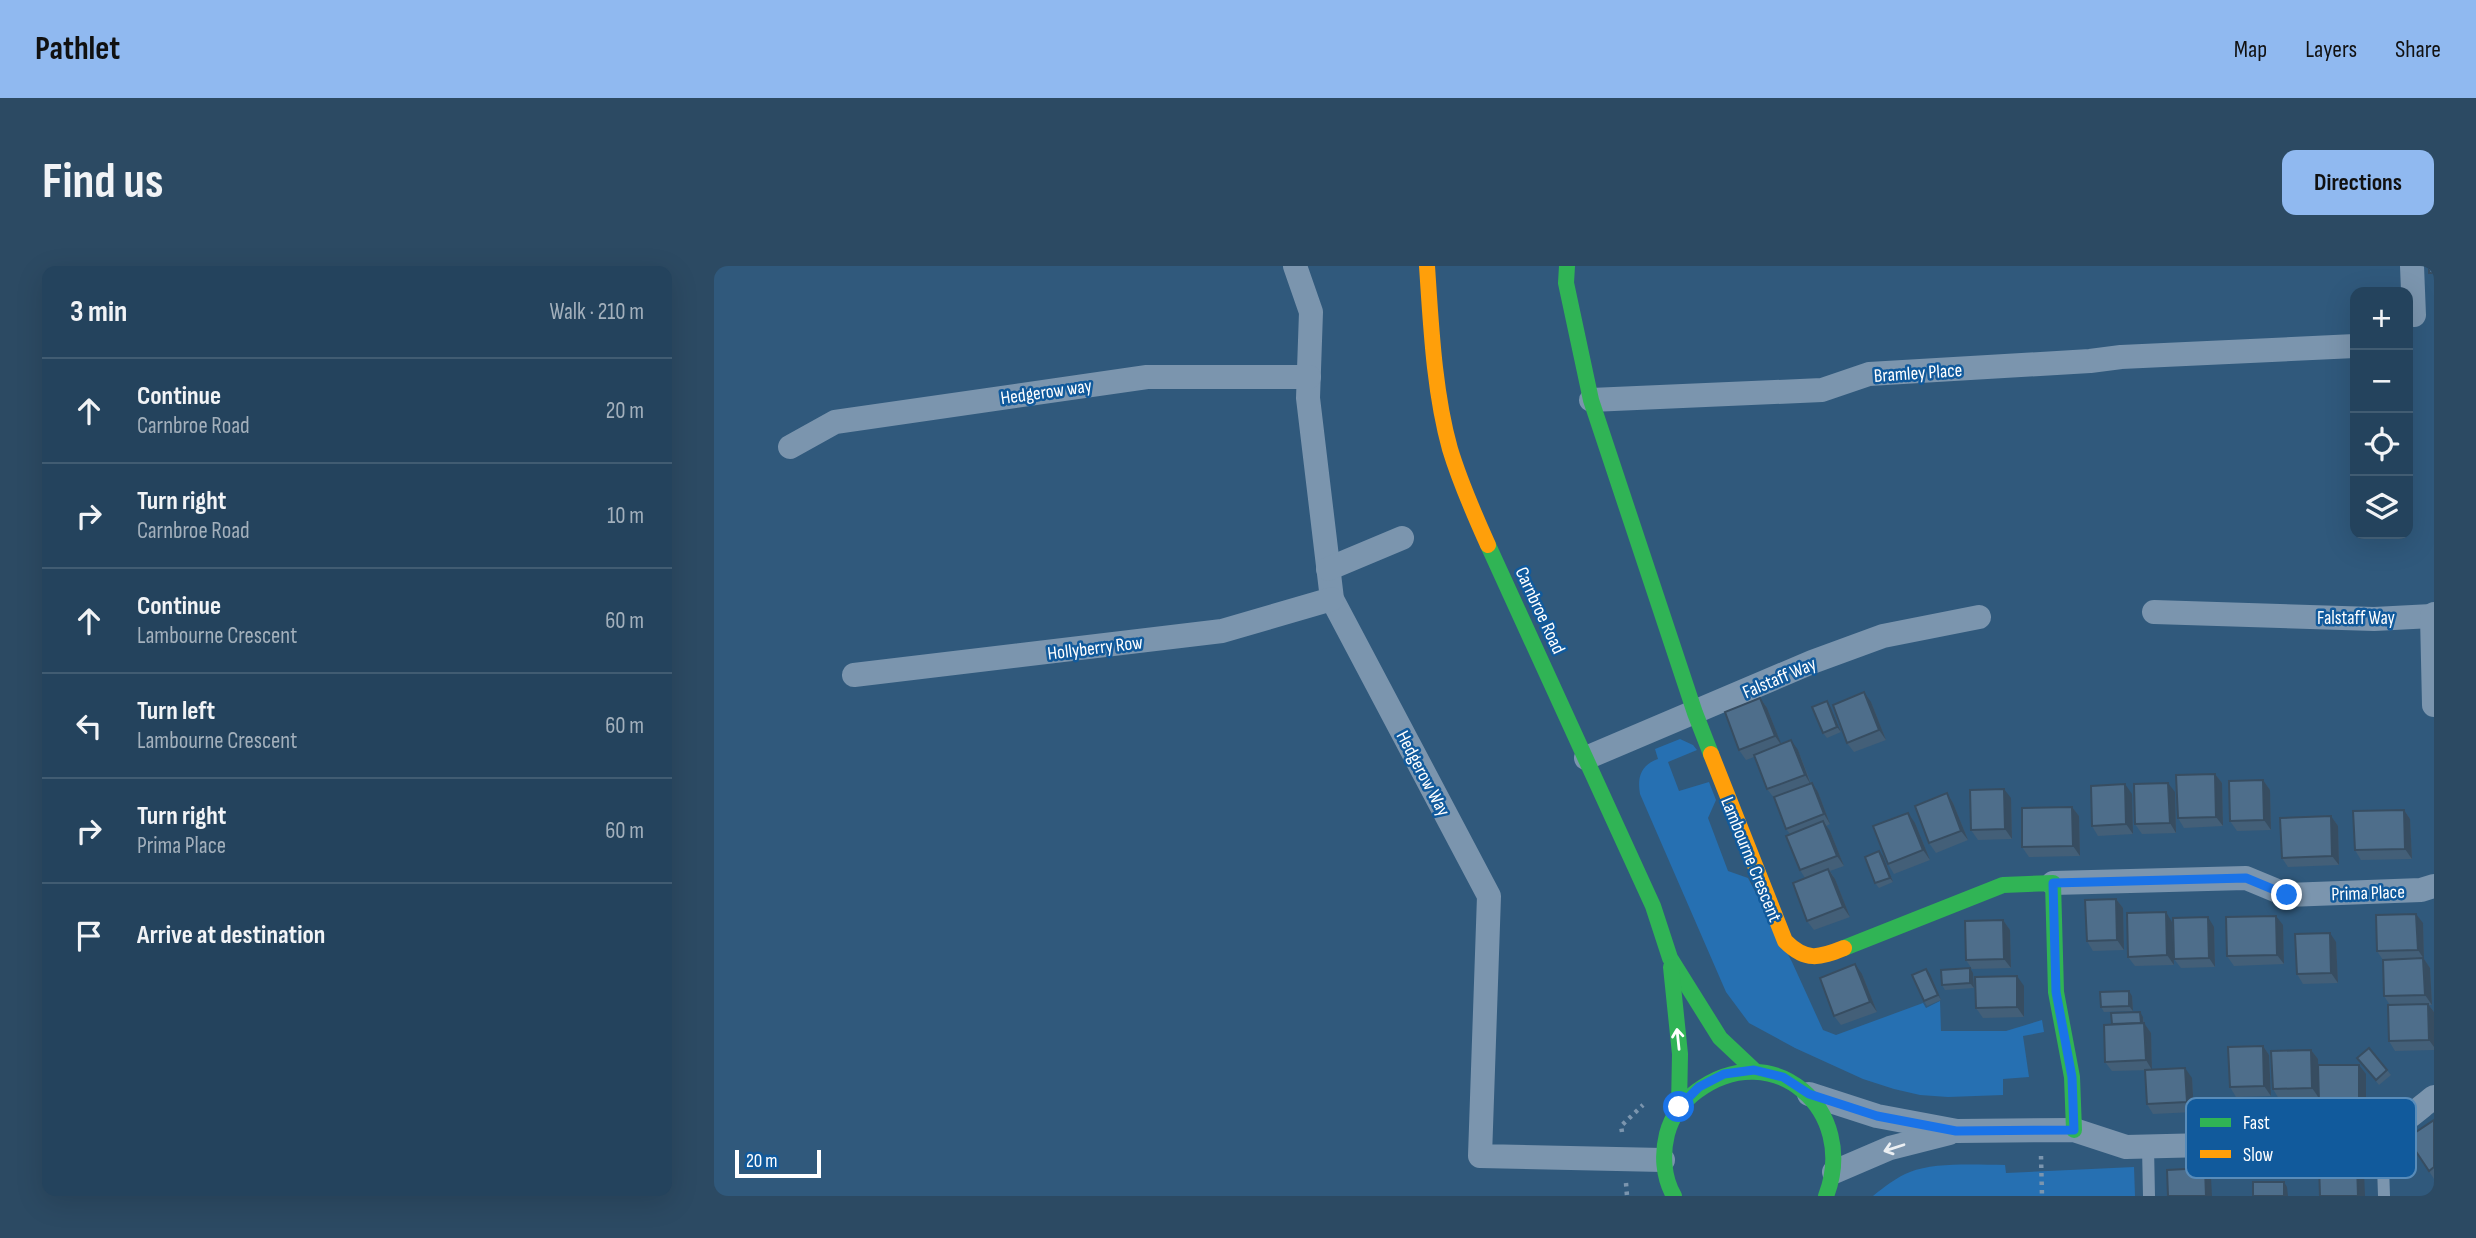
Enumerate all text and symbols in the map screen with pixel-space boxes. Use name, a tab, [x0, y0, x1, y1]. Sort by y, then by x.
text: Pathlet	[35, 29, 120, 69]
text: Map	[2234, 35, 2267, 64]
text: Layers	[2305, 35, 2357, 64]
text: Share	[2395, 35, 2441, 64]
button: Directions	[2282, 150, 2434, 215]
text: Find us	[42, 153, 164, 212]
map controls	[2350, 287, 2413, 539]
button: +	[2350, 287, 2413, 350]
text: 3 min	[70, 294, 127, 330]
text: Walk · 210 m	[550, 298, 644, 326]
button: −	[2350, 350, 2413, 413]
street label: Bramley Place	[1873, 359, 1963, 388]
street label: Hedgerow way	[999, 375, 1094, 410]
text: Continue	[137, 381, 221, 412]
icon: ahead	[70, 392, 108, 430]
text: 20 m	[606, 397, 644, 425]
text: Carnbroe Road	[137, 412, 250, 440]
button: locate	[2350, 413, 2413, 476]
button: layers	[2350, 476, 2413, 539]
text: Turn right	[137, 486, 226, 517]
icon: right	[70, 497, 108, 535]
text: 10 m	[607, 502, 644, 530]
text: Carnbroe Road	[137, 517, 250, 545]
street label: Carnbroe Road	[1510, 564, 1570, 658]
text: Continue	[137, 591, 221, 622]
icon: ahead	[70, 602, 108, 640]
text: 60 m	[605, 607, 644, 635]
street label: Falstaff Way	[2317, 607, 2396, 630]
text: Lambourne Crescent	[137, 622, 297, 650]
street label: Hollyberry Row	[1046, 631, 1145, 666]
street label: Falstaff Way	[1739, 652, 1821, 704]
text: Turn left	[137, 696, 215, 727]
icon: left	[70, 707, 108, 745]
text: 60 m	[605, 712, 644, 740]
text: Lambourne Crescent	[137, 727, 297, 755]
street label: Hedgerow Way	[1391, 727, 1455, 821]
street label: Lambourne Crescent	[1715, 794, 1786, 925]
text: Turn right	[137, 801, 226, 832]
icon: right	[70, 812, 108, 850]
text: 60 m	[605, 817, 644, 845]
text: Prima Place	[137, 832, 226, 860]
route end	[2271, 879, 2302, 910]
street label: Prima Place	[2331, 881, 2405, 906]
icon: arrive	[70, 917, 108, 955]
text: Arrive at destination	[137, 920, 325, 951]
one-way arrow	[1671, 1028, 1684, 1050]
route start	[1663, 1091, 1694, 1122]
legend	[2186, 1098, 2416, 1178]
text: Fast	[2243, 1112, 2270, 1135]
one-way arrow	[1883, 1142, 1905, 1155]
text: Slow	[2243, 1144, 2273, 1167]
scale bar	[735, 1147, 821, 1179]
text: 20 m	[746, 1150, 778, 1173]

